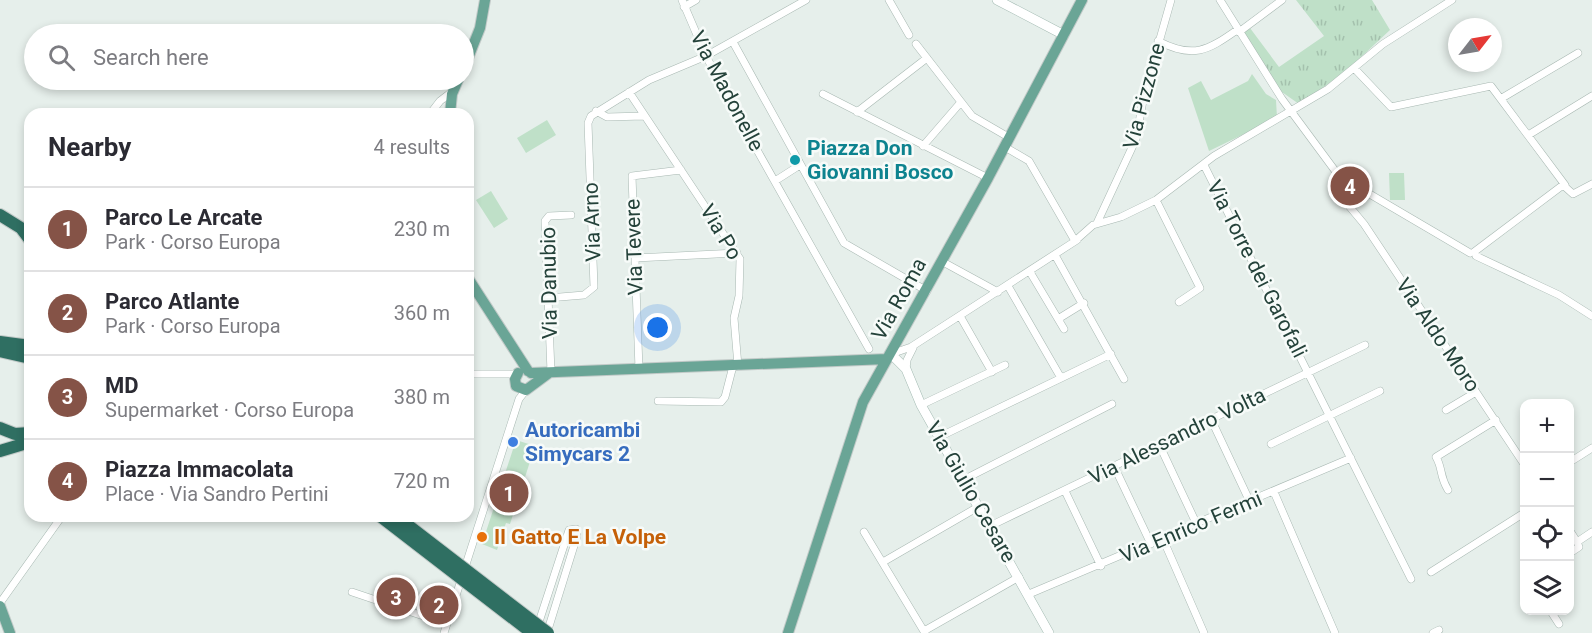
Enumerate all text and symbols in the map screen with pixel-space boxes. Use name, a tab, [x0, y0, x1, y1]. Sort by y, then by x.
north arrow	[1448, 18, 1502, 72]
search box	[24, 24, 474, 90]
street label: Via Madonelle	[685, 27, 769, 155]
street label: Via Pizzone	[1118, 40, 1170, 152]
icon: search	[45, 41, 78, 74]
text: Search here	[93, 45, 209, 70]
text: Nearby	[48, 132, 131, 162]
text: 4 results	[374, 135, 450, 159]
place label: Piazza Don Giovanni Bosco	[807, 136, 954, 184]
marker: Piazza Don Giovanni Bosco	[788, 153, 802, 167]
pin: 4	[1330, 164, 1370, 208]
street label: Via Torre dei Garofali	[1202, 176, 1312, 362]
street label: Via Arno	[579, 182, 605, 262]
street label: Via Tevere	[620, 198, 648, 296]
street label: Via Po	[695, 200, 747, 264]
text: Parco Le Arcate	[105, 205, 262, 230]
text: 1	[62, 217, 73, 241]
text: 230 m	[394, 217, 450, 241]
street label: Via Danubio	[536, 227, 562, 339]
text: Park · Corso Europa	[105, 230, 281, 254]
street label: Via Roma	[867, 254, 931, 344]
street label: Via Aldo Moro	[1391, 274, 1485, 396]
text: Parco Atlante	[105, 289, 239, 314]
text: 2	[62, 301, 73, 325]
text: 360 m	[394, 301, 450, 325]
your location	[643, 313, 672, 342]
text: Park · Corso Europa	[105, 314, 281, 338]
text: MD	[105, 373, 139, 398]
street label: Via Alessandro Volta	[1085, 383, 1269, 489]
text: 3	[62, 385, 73, 409]
text: 380 m	[394, 385, 450, 409]
text: Supermarket · Corso Europa	[105, 398, 354, 422]
map controls	[1520, 399, 1574, 615]
button: +	[1520, 399, 1574, 453]
street label: Via Giulio Cesare	[921, 417, 1021, 567]
place label: Autoricambi Simycars 2	[525, 418, 640, 466]
marker: Autoricambi Simycars 2	[506, 435, 520, 449]
button: −	[1520, 453, 1574, 507]
text: Piazza Immacolata	[105, 457, 293, 482]
text: 4	[62, 469, 73, 493]
text: 720 m	[394, 469, 450, 493]
pin: 1	[490, 470, 528, 516]
text: Place · Via Sandro Pertini	[105, 482, 329, 506]
street label: Via Enrico Fermi	[1116, 486, 1266, 568]
button: locate	[1520, 507, 1574, 561]
place label: Il Gatto E La Volpe	[494, 525, 666, 549]
marker: Il Gatto E La Volpe	[475, 530, 489, 544]
button: layers	[1520, 561, 1574, 615]
pin: 3	[376, 574, 416, 620]
pin: 2	[420, 582, 458, 628]

